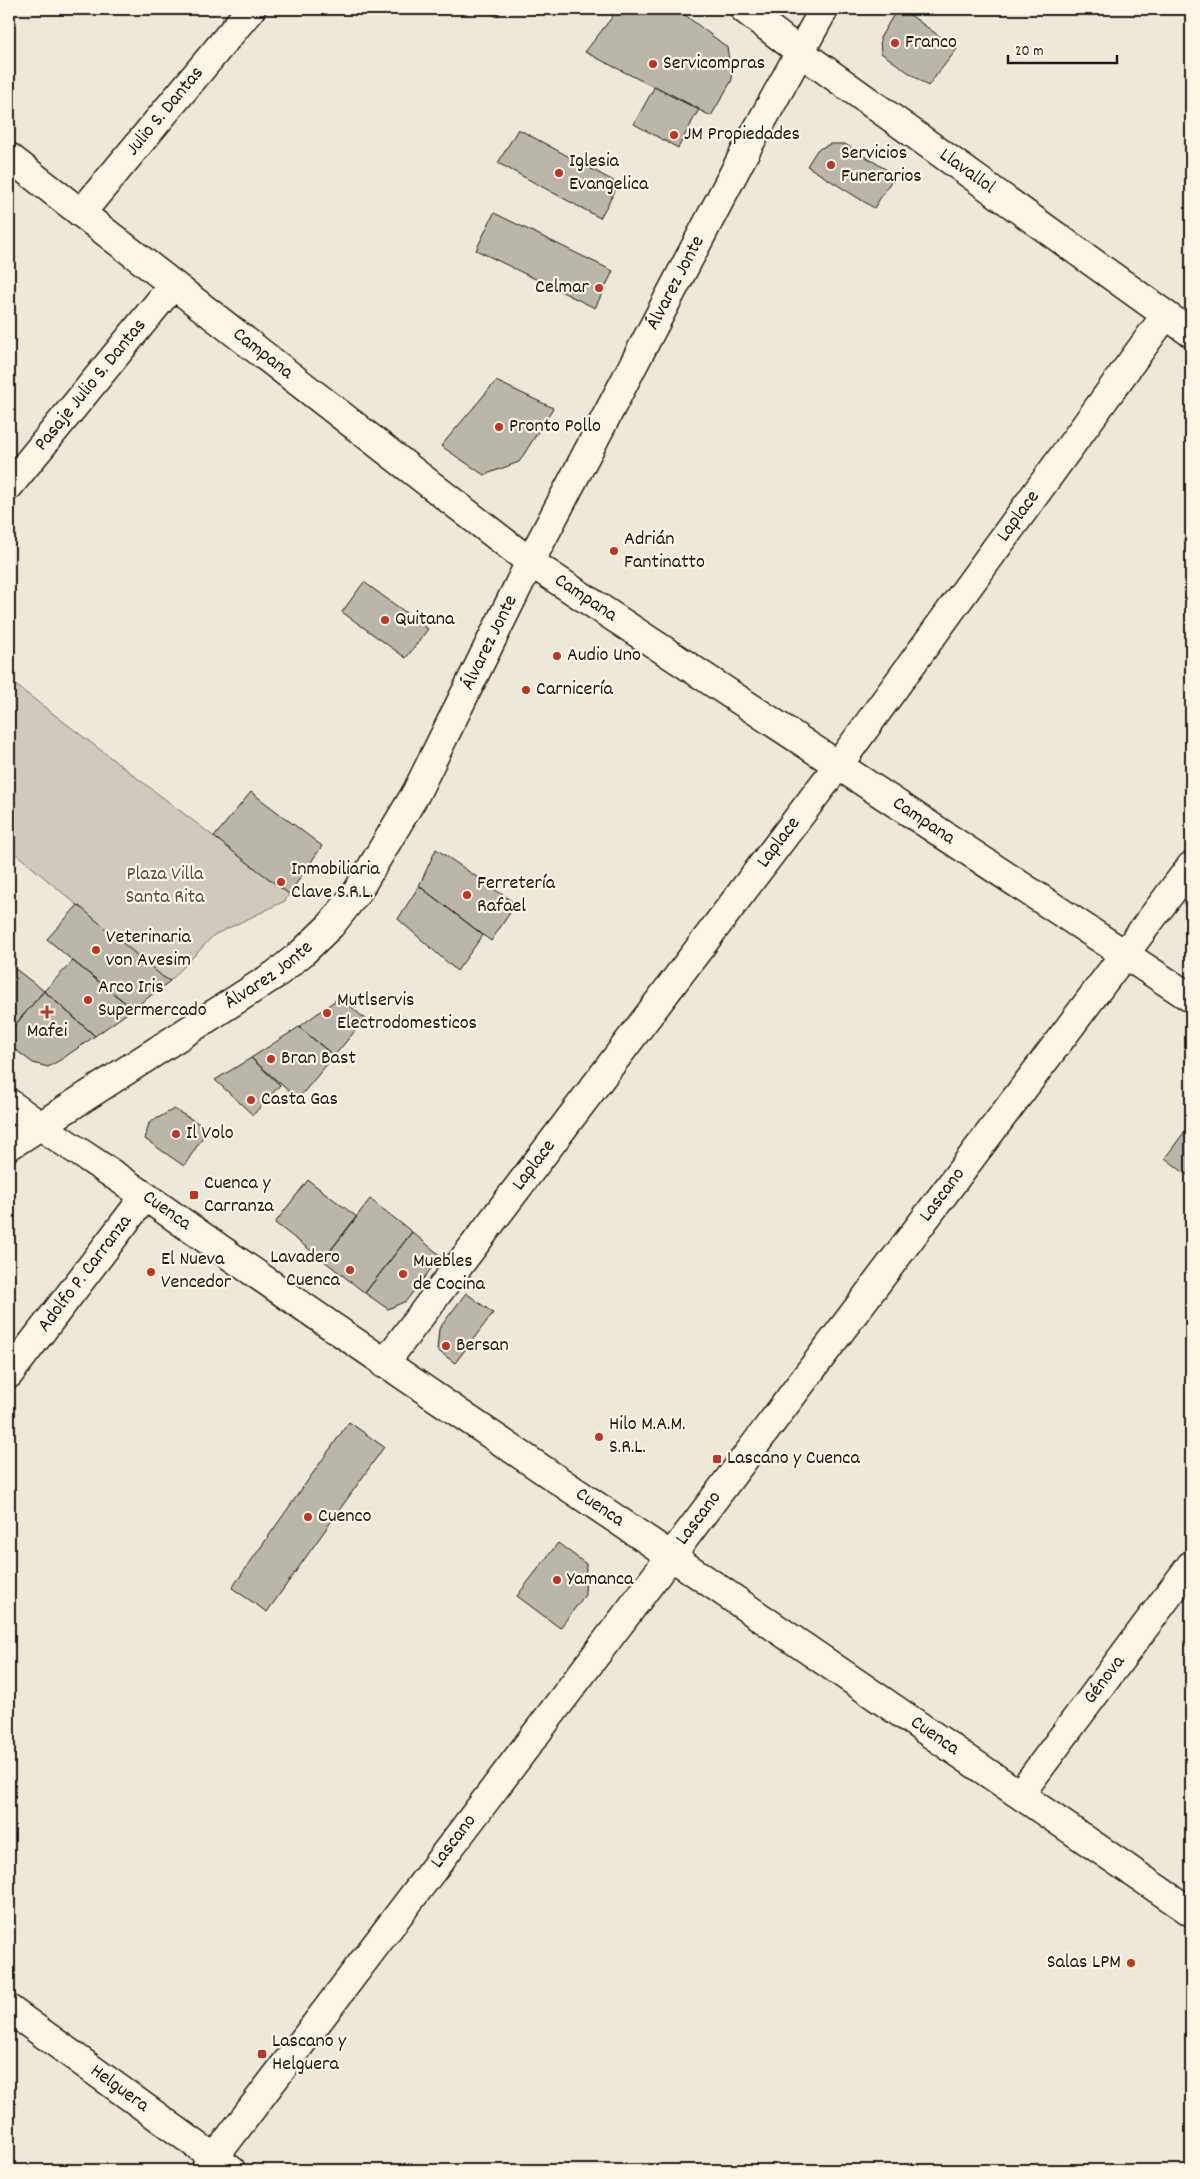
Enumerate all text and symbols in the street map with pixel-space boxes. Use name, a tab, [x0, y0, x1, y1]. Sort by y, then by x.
place label: Franco	[905, 29, 957, 57]
scale bar	[1008, 32, 1116, 64]
marker: Franco	[889, 37, 901, 49]
text: 20 m	[1015, 41, 1043, 63]
place label: Servicompras	[663, 50, 765, 78]
marker: Servicompras	[647, 58, 659, 70]
street label: Julio S. Dantas	[120, 61, 211, 162]
place label: JM Propiedades	[684, 121, 800, 149]
marker: JM Propiedades	[668, 129, 680, 141]
place label: Servicios Funerarios	[841, 140, 922, 191]
street label: Llavallol	[933, 142, 1001, 202]
place label: Iglesia Evangelica	[569, 148, 649, 199]
marker: Servicios Funerarios	[825, 159, 837, 171]
marker: Iglesia Evangelica	[553, 167, 565, 179]
street label: Álvarez Jonte	[640, 231, 713, 335]
place label: Celmar	[535, 274, 590, 302]
marker: Celmar	[593, 282, 605, 294]
street label: Pasaje Julio S. Dantas	[29, 313, 154, 458]
street label: Campana	[226, 321, 299, 387]
place label: Pronto Pollo	[509, 413, 601, 441]
marker: Pronto Pollo	[493, 421, 505, 433]
street label: Laplace	[991, 485, 1047, 548]
place label: Adrián Fantinatto	[624, 526, 705, 577]
marker: Adrián Fantinatto	[608, 545, 620, 557]
street label: Campana	[548, 567, 623, 630]
street label: Álvarez Jonte	[455, 590, 525, 695]
place label: Quitana	[395, 606, 455, 634]
marker: Quitana	[379, 614, 391, 626]
place label: Audio Uno	[567, 642, 641, 670]
marker: Audio Uno	[551, 650, 563, 662]
place label: Carnicería	[536, 676, 614, 704]
marker: Carnicería	[520, 684, 532, 696]
street label: Campana	[886, 790, 961, 853]
street label: Laplace	[751, 811, 808, 874]
place label: Inmobiliaria Clave S.R.L.	[291, 856, 380, 907]
park label: Plaza Villa Santa Rita	[126, 861, 205, 912]
place label: Ferretería Rafael	[477, 870, 556, 921]
marker: Inmobiliaria Clave S.R.L.	[275, 876, 287, 888]
marker: Ferretería Rafael	[461, 889, 473, 901]
place label: Veterinaria von Avesim	[106, 924, 191, 975]
street label: Álvarez Jonte	[220, 935, 320, 1017]
marker: Veterinaria von Avesim	[90, 944, 102, 956]
place label: Arco Iris Supermercado	[98, 974, 207, 1025]
place label: Mutlservis Electrodomesticos	[337, 987, 477, 1038]
marker: Arco Iris Supermercado	[82, 994, 94, 1006]
marker: Mafei	[41, 1006, 53, 1018]
marker: Mutlservis Electrodomesticos	[321, 1007, 333, 1019]
place label: Mafei	[27, 1018, 68, 1046]
place label: Bran Bast	[281, 1045, 356, 1073]
marker: Bran Bast	[265, 1053, 277, 1065]
place label: Casta Gas	[261, 1086, 338, 1114]
marker: Casta Gas	[245, 1094, 257, 1106]
place label: Il Volo	[186, 1120, 234, 1148]
marker: Il Volo	[170, 1128, 182, 1140]
street label: Laplace	[506, 1134, 563, 1197]
street label: Lascano	[913, 1162, 973, 1228]
place label: Cuenca y Carranza	[204, 1170, 274, 1221]
street label: Cuenca	[136, 1184, 197, 1239]
marker: Cuenca y Carranza	[188, 1189, 200, 1201]
street label: Adolfo P. Carranza	[31, 1209, 140, 1339]
place label: Lavadero Cuenca	[270, 1244, 341, 1295]
place label: El Nueva Vencedor	[161, 1246, 232, 1297]
place label: Muebles de Cocina	[413, 1248, 485, 1299]
marker: Lavadero Cuenca	[344, 1264, 356, 1276]
marker: El Nueva Vencedor	[145, 1266, 157, 1278]
marker: Muebles de Cocina	[397, 1268, 409, 1280]
place label: Bersan	[456, 1332, 509, 1360]
marker: Bersan	[440, 1340, 452, 1352]
place label: Hilo M.A.M. S.R.L.	[609, 1411, 685, 1462]
marker: Hilo M.A.M. S.R.L.	[593, 1431, 605, 1443]
place label: Lascano y Cuenca	[727, 1445, 860, 1473]
marker: Lascano y Cuenca	[711, 1453, 723, 1465]
street label: Cuenca	[569, 1481, 630, 1535]
street label: Lascano	[669, 1486, 729, 1552]
place label: Cuenco	[318, 1503, 372, 1531]
marker: Cuenco	[302, 1511, 314, 1523]
place label: Yamanca	[567, 1566, 634, 1594]
marker: Yamanca	[551, 1574, 563, 1586]
street label: Génova	[1077, 1649, 1133, 1710]
street label: Cuenca	[904, 1710, 965, 1763]
street label: Lascano	[424, 1809, 484, 1875]
place label: Salas LPM	[1047, 1949, 1121, 1977]
marker: Salas LPM	[1125, 1957, 1137, 1969]
place label: Lascano y Helguera	[272, 2028, 347, 2079]
marker: Lascano y Helguera	[256, 2048, 268, 2060]
street label: Helguera	[84, 2058, 155, 2120]

